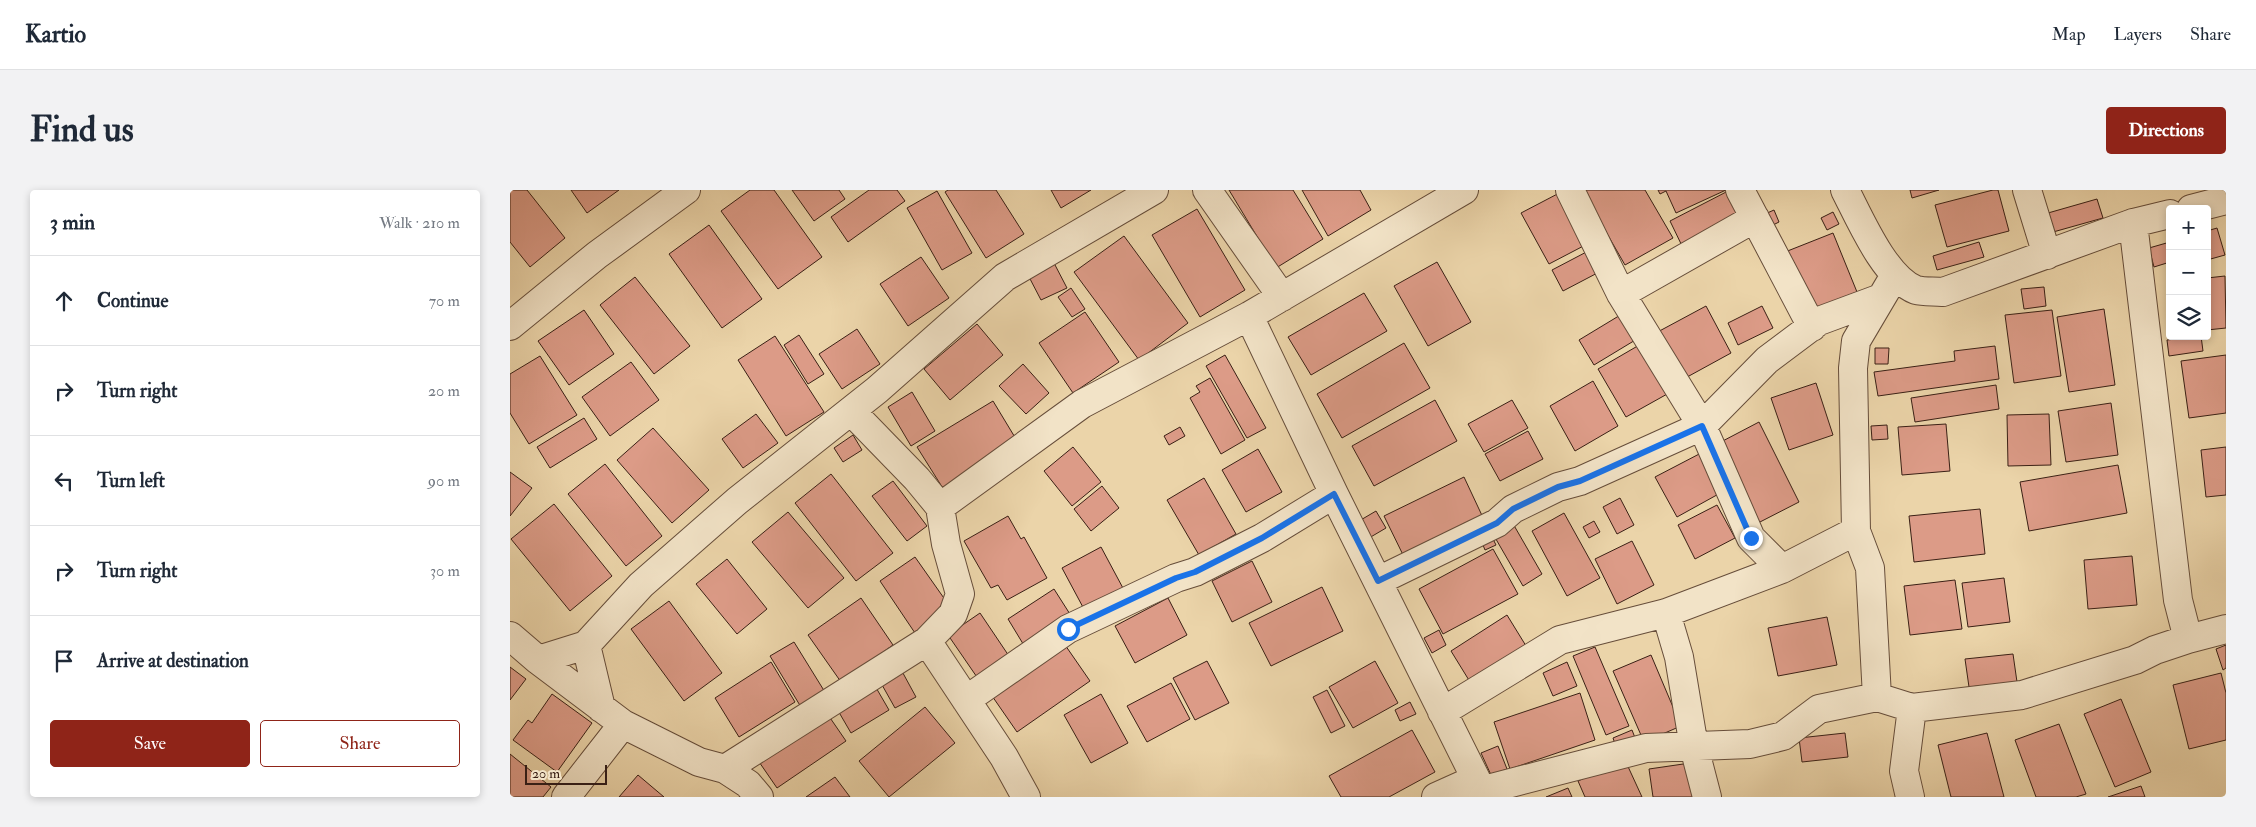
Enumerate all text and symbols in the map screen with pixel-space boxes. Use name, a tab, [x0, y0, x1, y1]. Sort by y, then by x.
text: Kartio	[25, 19, 86, 50]
text: Map	[2052, 23, 2086, 46]
text: Layers	[2114, 23, 2162, 46]
text: Share	[2190, 23, 2231, 46]
button: Directions	[2106, 107, 2226, 154]
text: Find us	[30, 108, 134, 152]
map controls	[2166, 205, 2211, 340]
button: +	[2166, 205, 2211, 250]
text: 3 min	[50, 209, 95, 236]
text: Walk · 210 m	[379, 213, 460, 233]
button: −	[2166, 250, 2211, 295]
icon: ahead	[50, 287, 78, 315]
text: Continue	[97, 289, 168, 313]
text: 70 m	[429, 291, 460, 311]
button: layers	[2166, 295, 2211, 340]
icon: right	[50, 377, 78, 405]
text: Turn right	[97, 379, 177, 403]
text: 20 m	[428, 381, 460, 401]
icon: left	[50, 467, 78, 495]
text: Turn left	[97, 469, 165, 493]
text: 90 m	[428, 471, 460, 491]
route end	[1740, 527, 1763, 550]
icon: right	[50, 557, 78, 585]
text: Turn right	[97, 559, 177, 583]
text: 30 m	[430, 561, 460, 581]
route start	[1057, 618, 1080, 641]
icon: arrive	[50, 647, 78, 675]
text: Arrive at destination	[97, 649, 249, 673]
button: Save	[50, 720, 250, 767]
button: Share	[260, 720, 460, 767]
scale bar	[525, 762, 608, 785]
text: 20 m	[532, 765, 560, 782]

